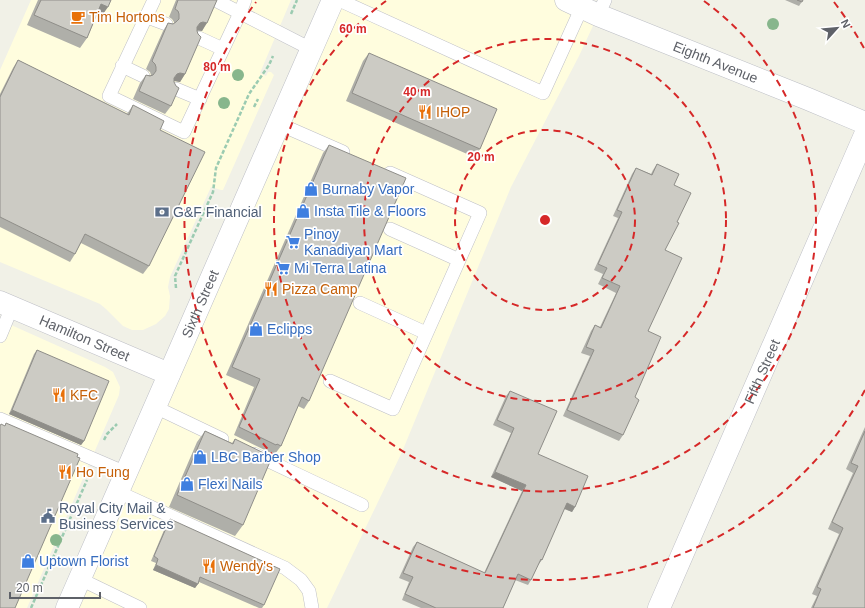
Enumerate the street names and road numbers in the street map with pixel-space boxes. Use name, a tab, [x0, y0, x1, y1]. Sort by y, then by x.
street label: Eighth Avenue	[671, 38, 761, 86]
street label: Sixth Street	[178, 267, 222, 340]
street label: Hamilton Street	[37, 312, 132, 364]
street label: Fifth Street	[741, 337, 783, 406]

